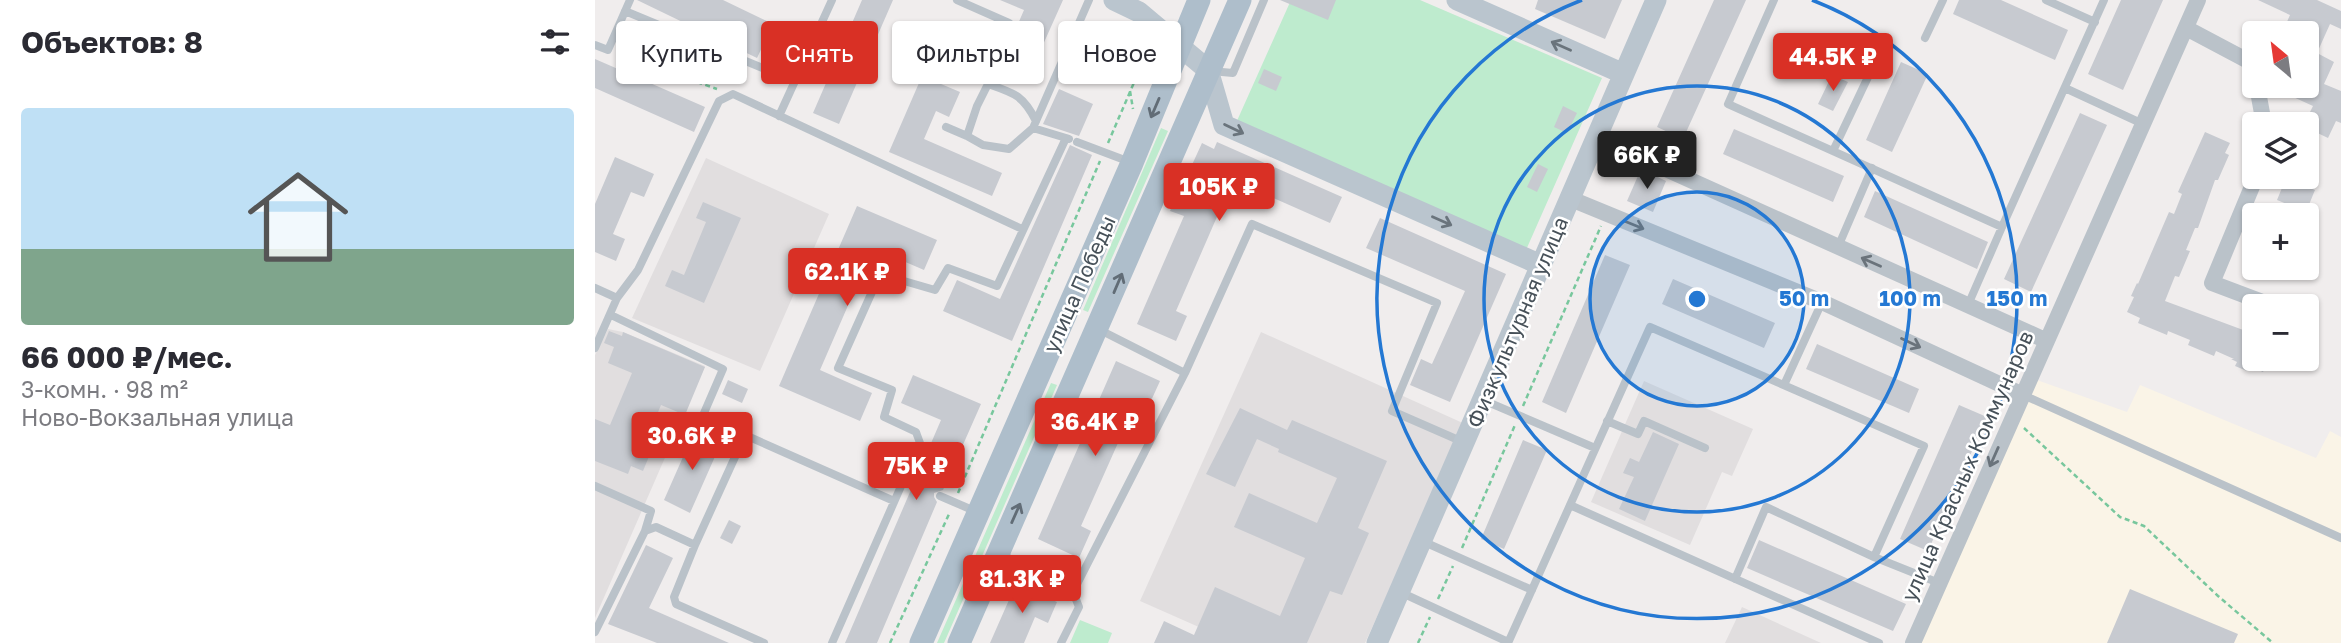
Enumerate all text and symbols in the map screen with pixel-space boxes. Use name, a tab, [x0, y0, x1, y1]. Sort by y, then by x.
chip: Купить	[616, 21, 747, 84]
chip: Снять	[761, 21, 878, 84]
chip: Фильтры	[892, 21, 1044, 84]
chip: Новое	[1058, 21, 1181, 84]
north arrow	[2242, 21, 2319, 98]
map controls	[2242, 21, 2319, 371]
icon: filters	[536, 23, 574, 61]
text: Объектов: 8	[21, 24, 203, 60]
pin: 44.5K ₽	[1768, 34, 1898, 93]
one-way arrow	[1551, 39, 1573, 52]
text: 44.5K ₽	[1789, 42, 1877, 70]
one-way arrow	[1148, 97, 1161, 119]
button: layers	[2242, 112, 2319, 189]
one-way arrow	[1223, 123, 1244, 137]
pin: 66K ₽	[1598, 132, 1696, 191]
text: 66K ₽	[1613, 140, 1681, 168]
icon: home	[235, 154, 361, 280]
pin: 105K ₽	[1162, 164, 1276, 223]
text: 105K ₽	[1180, 172, 1258, 200]
button: +	[2242, 203, 2319, 280]
street label: улица Победы	[1037, 211, 1121, 357]
street label: Физкультурная улица	[1461, 213, 1573, 431]
one-way arrow	[1431, 216, 1452, 229]
one-way arrow	[1623, 219, 1644, 232]
pin: 62.1K ₽	[782, 248, 912, 308]
one-way arrow	[1861, 255, 1882, 268]
text: 62.1K ₽	[804, 257, 890, 285]
one-way arrow	[1112, 272, 1125, 294]
text: 50 m	[1779, 285, 1829, 311]
text: 100 m	[1879, 285, 1941, 311]
text: 150 m	[1987, 285, 2047, 311]
centre of rings	[1685, 287, 1709, 311]
button: −	[2242, 294, 2319, 371]
street label: улица Красных Коммунаров	[1895, 327, 2039, 605]
one-way arrow	[1899, 337, 1921, 350]
text: 66 000 ₽/мес.	[21, 339, 233, 375]
text: 3-комн. · 98 m²	[21, 375, 188, 403]
pin: 36.4K ₽	[1030, 398, 1160, 458]
text: Ново-Вокзальная улица	[21, 403, 294, 431]
text: 36.4K ₽	[1051, 407, 1139, 435]
pin: 30.6K ₽	[627, 412, 757, 472]
text: 30.6K ₽	[648, 421, 736, 449]
pin: 75K ₽	[867, 442, 965, 502]
one-way arrow	[1987, 446, 2000, 467]
text: 75K ₽	[884, 451, 948, 479]
one-way arrow	[1010, 503, 1023, 524]
pin: 81.3K ₽	[957, 556, 1087, 615]
text: 81.3K ₽	[979, 564, 1065, 592]

